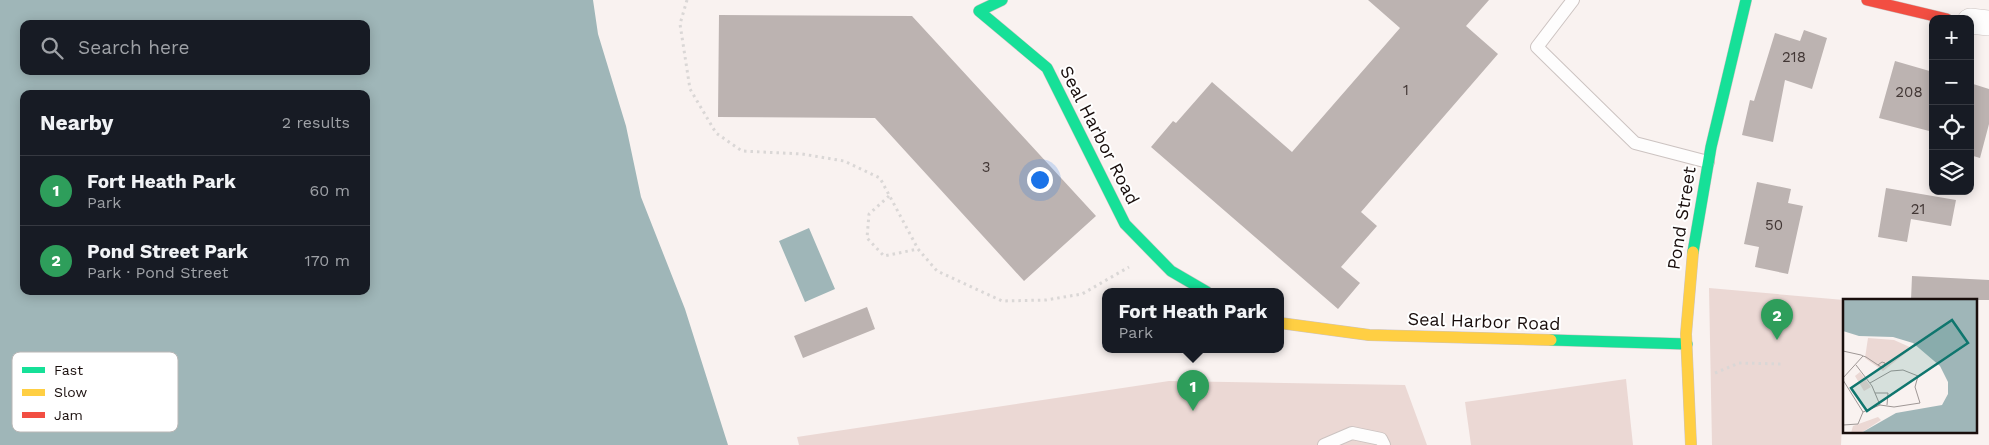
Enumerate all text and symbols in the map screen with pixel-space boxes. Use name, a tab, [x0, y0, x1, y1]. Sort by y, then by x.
map controls	[1929, 15, 1974, 195]
button: +	[1929, 15, 1974, 60]
search box	[20, 20, 370, 75]
icon: search	[38, 34, 66, 62]
text: Search here	[78, 36, 189, 59]
house number: 218	[1782, 48, 1806, 66]
button: −	[1929, 60, 1974, 105]
street label: Seal Harbor Road	[1056, 62, 1144, 208]
house number: 1	[1403, 81, 1409, 99]
house number: 208	[1895, 83, 1923, 101]
button: locate	[1929, 105, 1974, 150]
text: Nearby	[40, 110, 113, 135]
text: 2 results	[282, 113, 350, 132]
button: layers	[1929, 150, 1974, 195]
house number: 3	[982, 158, 990, 176]
street label: Pond Street	[1662, 164, 1700, 271]
your location	[1027, 167, 1053, 193]
text: Fort Heath Park	[87, 170, 236, 193]
text: 1	[53, 181, 59, 200]
text: 60 m	[310, 181, 350, 200]
text: Park	[87, 193, 121, 212]
house number: 21	[1911, 200, 1925, 218]
house number: 50	[1765, 216, 1783, 234]
text: Pond Street Park	[87, 240, 248, 263]
text: 2	[51, 251, 61, 270]
text: 170 m	[304, 251, 350, 270]
text: Park · Pond Street	[87, 263, 228, 282]
popup	[1102, 288, 1284, 353]
pin: 2	[1761, 299, 1793, 340]
inset map	[1843, 299, 1976, 432]
text: Fort Heath Park	[1119, 300, 1267, 323]
street label: Seal Harbor Road	[1407, 308, 1561, 334]
text: Park	[1119, 323, 1153, 342]
legend	[12, 352, 178, 432]
text: Fast	[54, 362, 83, 378]
pin: 1	[1177, 370, 1209, 411]
text: Slow	[54, 384, 87, 400]
text: Jam	[54, 407, 83, 423]

